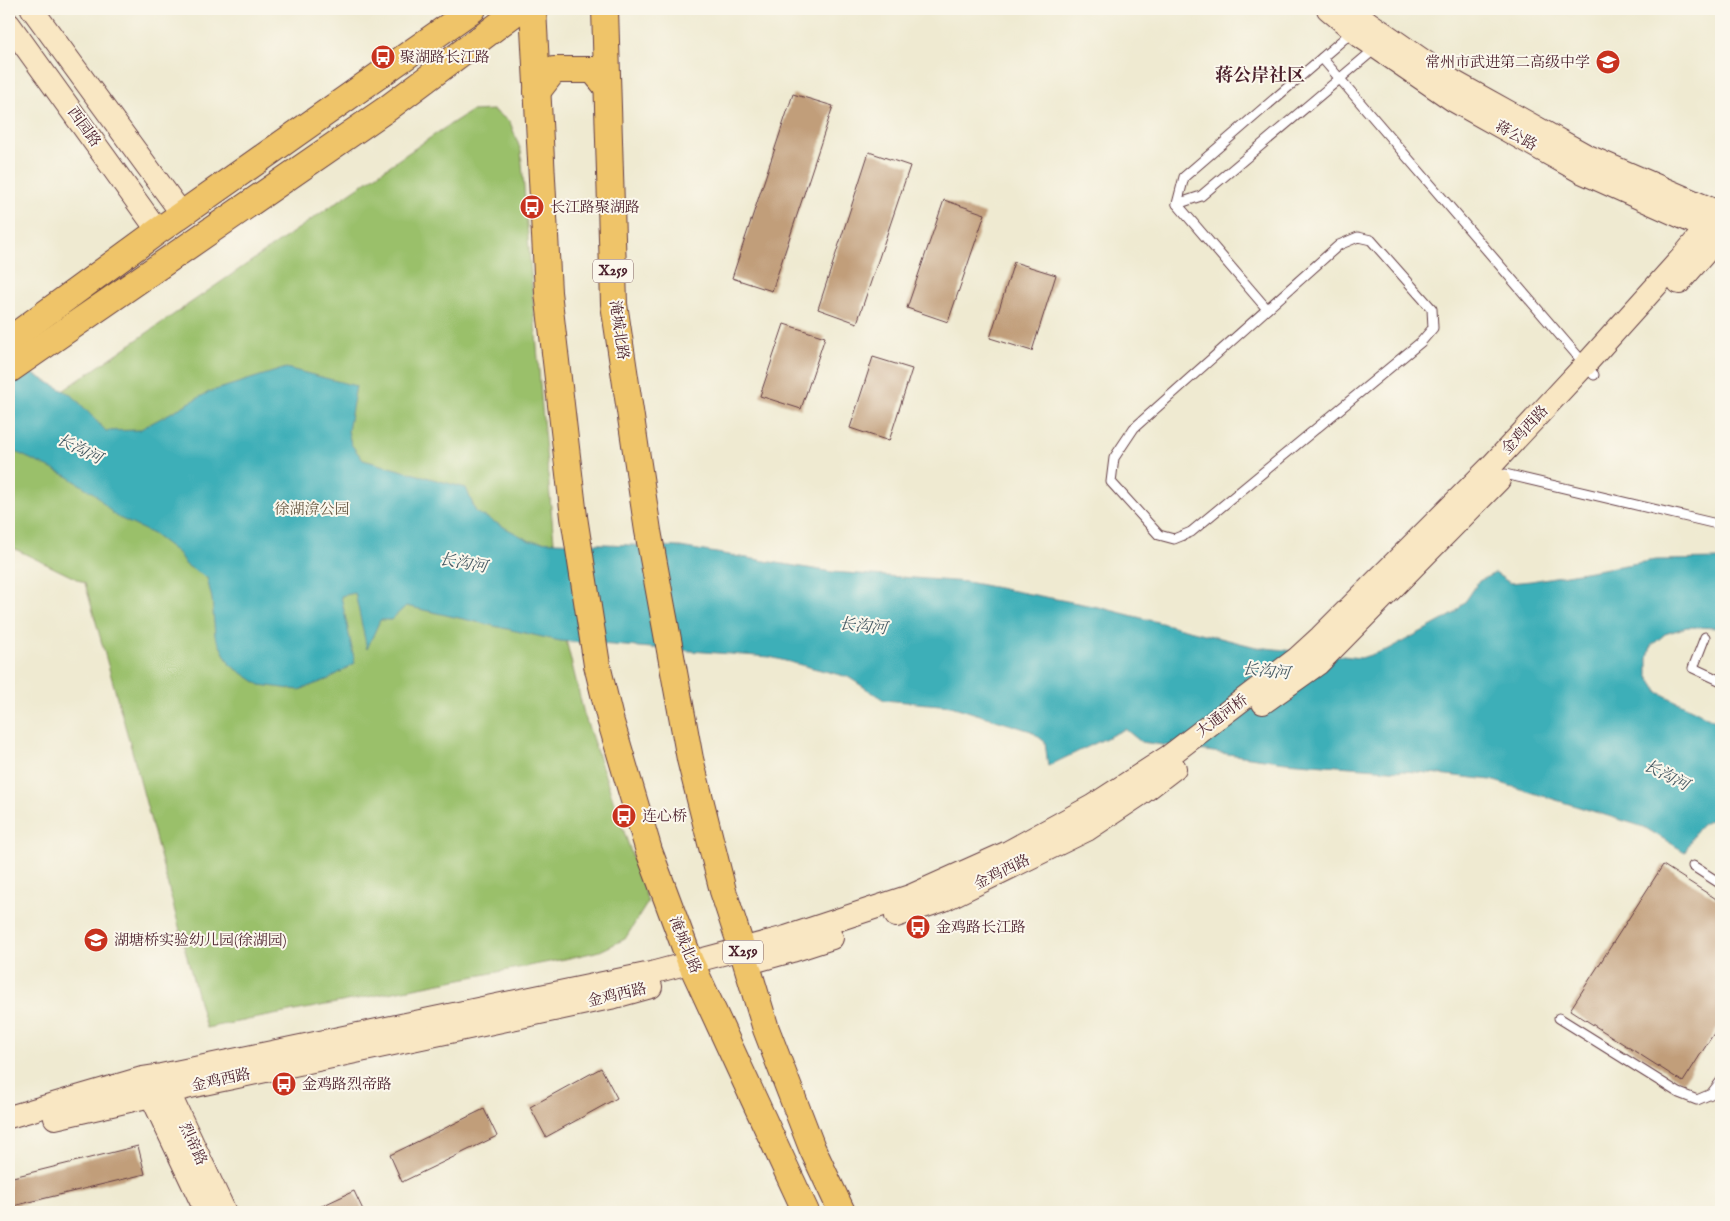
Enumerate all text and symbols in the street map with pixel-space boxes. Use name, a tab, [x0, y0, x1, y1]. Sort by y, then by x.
bus stop icon: 聚湖路长江路	[370, 44, 396, 70]
place label: 聚湖路长江路	[400, 48, 490, 67]
school or university icon: 常州市武进第二高级中学	[1595, 49, 1621, 75]
place label: 常州市武进第二高级中学	[1425, 53, 1590, 72]
district label: 蒋公岸社区	[1215, 65, 1305, 88]
street label: 西园路	[63, 103, 105, 151]
street label: 蒋公路	[1492, 117, 1540, 155]
bus stop icon: 长江路聚湖路	[519, 194, 545, 220]
place label: 长江路聚湖路	[550, 198, 640, 217]
road number: X259	[593, 260, 633, 282]
street label: 淹城北路	[605, 299, 633, 361]
street label: 金鸡西路	[1498, 402, 1552, 458]
water label: 长沟河	[53, 430, 108, 471]
park label: 徐湖渰公园	[274, 500, 350, 519]
water label: 长沟河	[438, 550, 491, 579]
water label: 长沟河	[838, 615, 891, 640]
water label: 长沟河	[1241, 660, 1294, 685]
street label: 大通河桥	[1192, 690, 1252, 742]
water label: 长沟河	[1640, 756, 1695, 797]
bus stop icon: 连心桥	[611, 803, 637, 829]
place label: 连心桥	[642, 807, 687, 826]
street label: 金鸡西路	[971, 850, 1033, 894]
street label: 淹城北路	[665, 914, 705, 976]
bus stop icon: 金鸡路长江路	[905, 914, 931, 940]
place label: 金鸡路长江路	[936, 918, 1026, 937]
school or university icon: 湖塘桥实验幼儿园(徐湖园)	[83, 927, 109, 953]
place label: 湖塘桥实验幼儿园(徐湖园)	[114, 931, 287, 950]
road number: X259	[723, 940, 763, 964]
street label: 金鸡西路	[586, 979, 648, 1011]
street label: 金鸡西路	[190, 1064, 252, 1096]
bus stop icon: 金鸡路烈帝路	[271, 1071, 297, 1097]
place label: 金鸡路烈帝路	[302, 1075, 392, 1094]
street label: 烈帝路	[175, 1120, 211, 1168]

